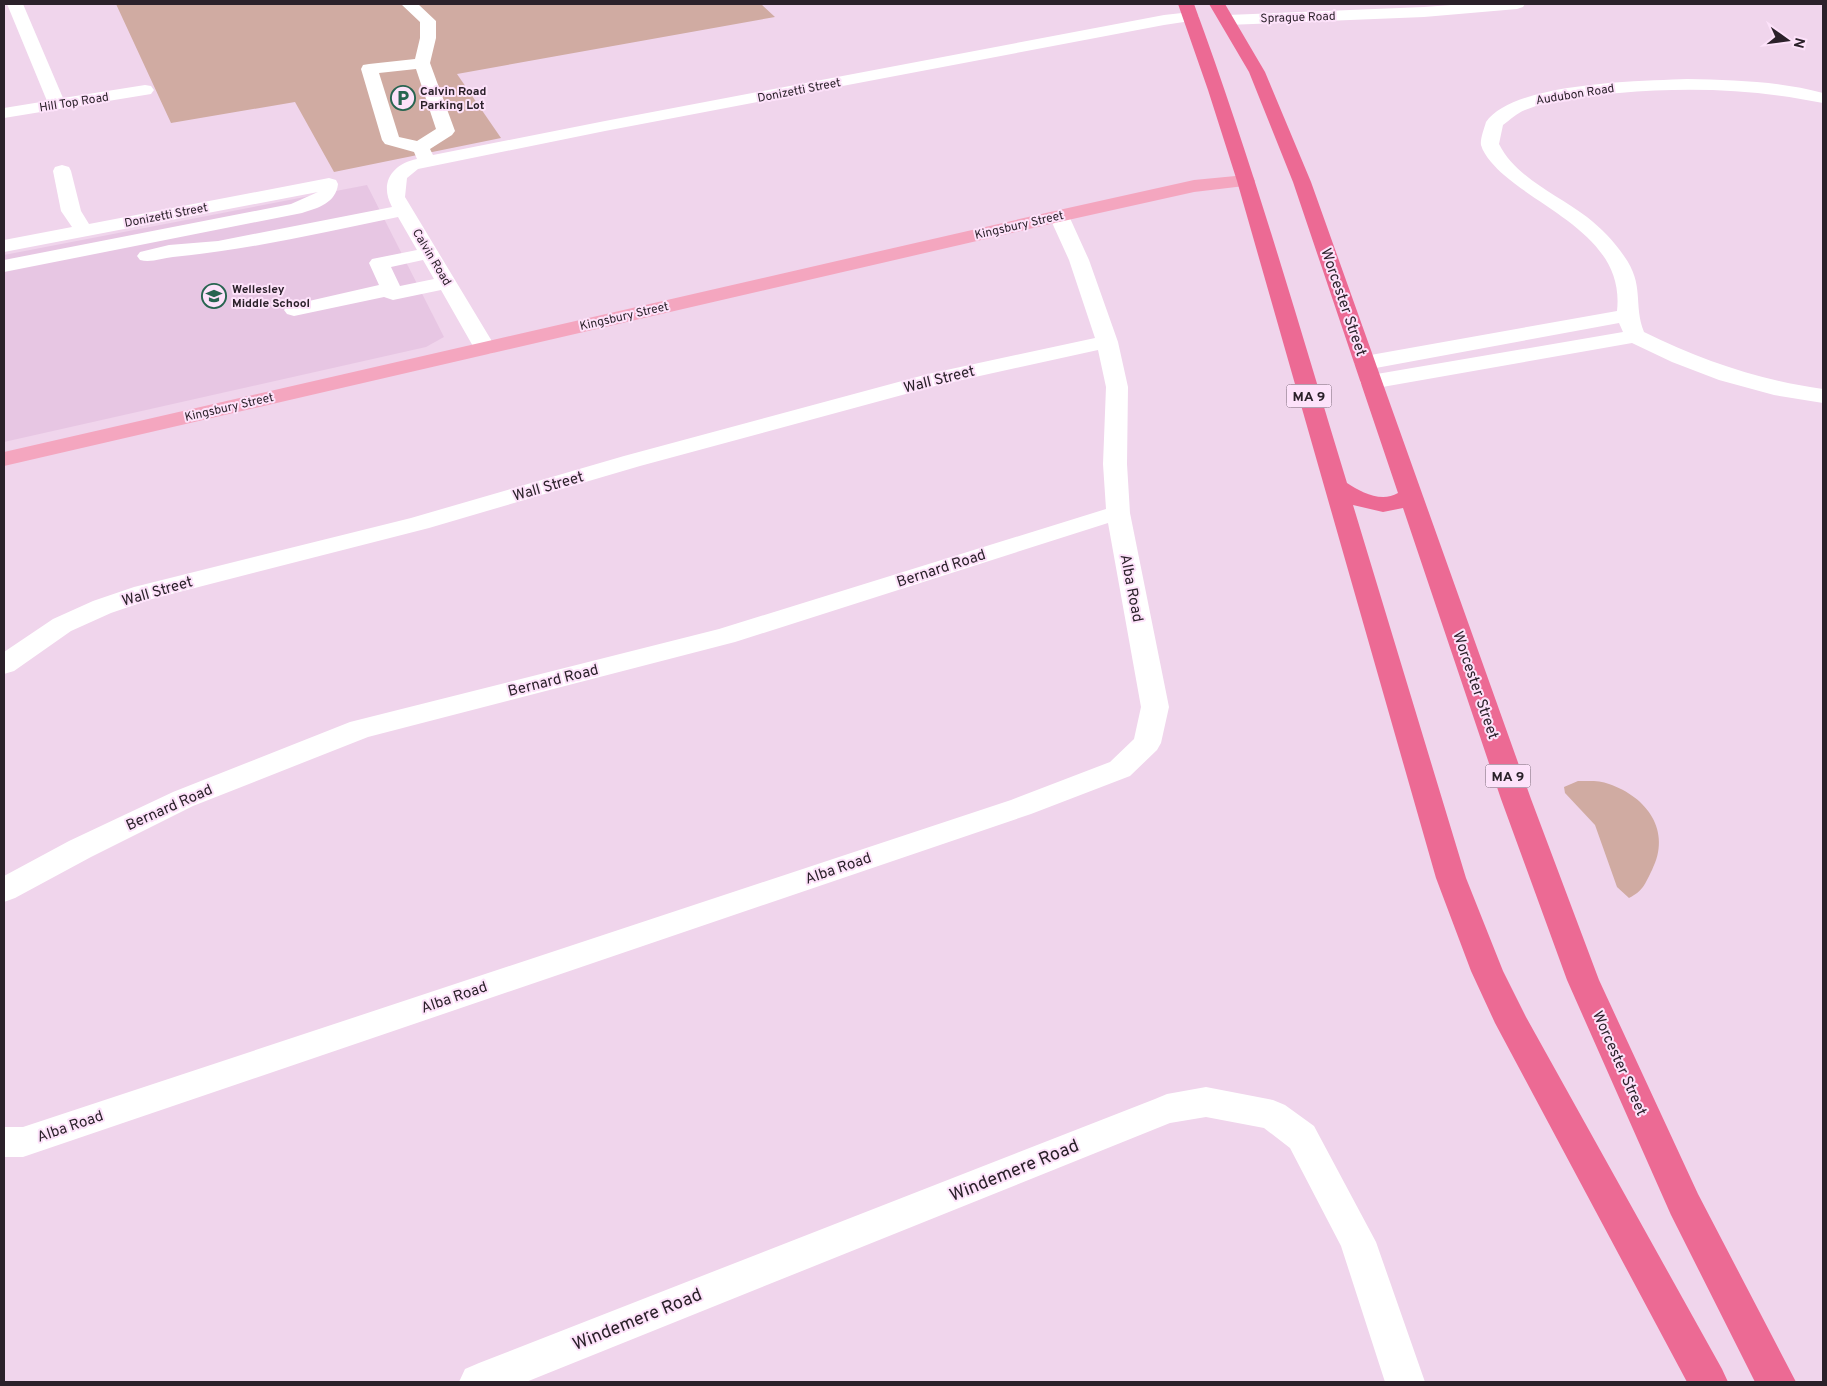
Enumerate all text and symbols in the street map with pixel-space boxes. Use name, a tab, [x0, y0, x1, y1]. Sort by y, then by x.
street label: Sprague Road	[1260, 9, 1336, 27]
north arrow	[1762, 15, 1812, 65]
text: N	[1789, 36, 1808, 50]
street label: Donizetti Street	[756, 75, 842, 107]
street label: Audubon Road	[1535, 81, 1616, 109]
place label: Calvin Road Parking Lot	[420, 84, 486, 114]
parking icon: Calvin Road Parking Lot	[390, 85, 416, 111]
street label: Hill Top Road	[38, 90, 110, 116]
street label: Donizetti Street	[123, 200, 209, 232]
street label: Kingsbury Street	[973, 208, 1065, 244]
street label: Calvin Road	[408, 226, 454, 289]
street label: Worcester Street	[1315, 246, 1370, 359]
place label: Wellesley Middle School	[232, 282, 310, 312]
school or university icon: Wellesley Middle School	[201, 283, 227, 309]
street label: Kingsbury Street	[578, 299, 670, 335]
street label: Wall Street	[902, 362, 977, 398]
road number: MA 9	[1286, 384, 1332, 408]
street label: Kingsbury Street	[183, 390, 275, 426]
street label: Wall Street	[511, 468, 586, 507]
street label: Bernard Road	[894, 546, 988, 593]
street label: Alba Road	[1115, 553, 1146, 624]
street label: Wall Street	[120, 573, 195, 612]
street label: Worcester Street	[1447, 629, 1502, 742]
street label: Bernard Road	[506, 661, 601, 702]
road number: MA 9	[1486, 764, 1530, 788]
street label: Bernard Road	[123, 781, 216, 836]
street label: Alba Road	[803, 849, 874, 890]
street label: Alba Road	[419, 978, 490, 1019]
street label: Worcester Street	[1587, 1008, 1650, 1119]
street label: Alba Road	[35, 1107, 106, 1148]
street label: Windemere Road	[946, 1135, 1083, 1208]
street label: Windemere Road	[569, 1284, 706, 1357]

